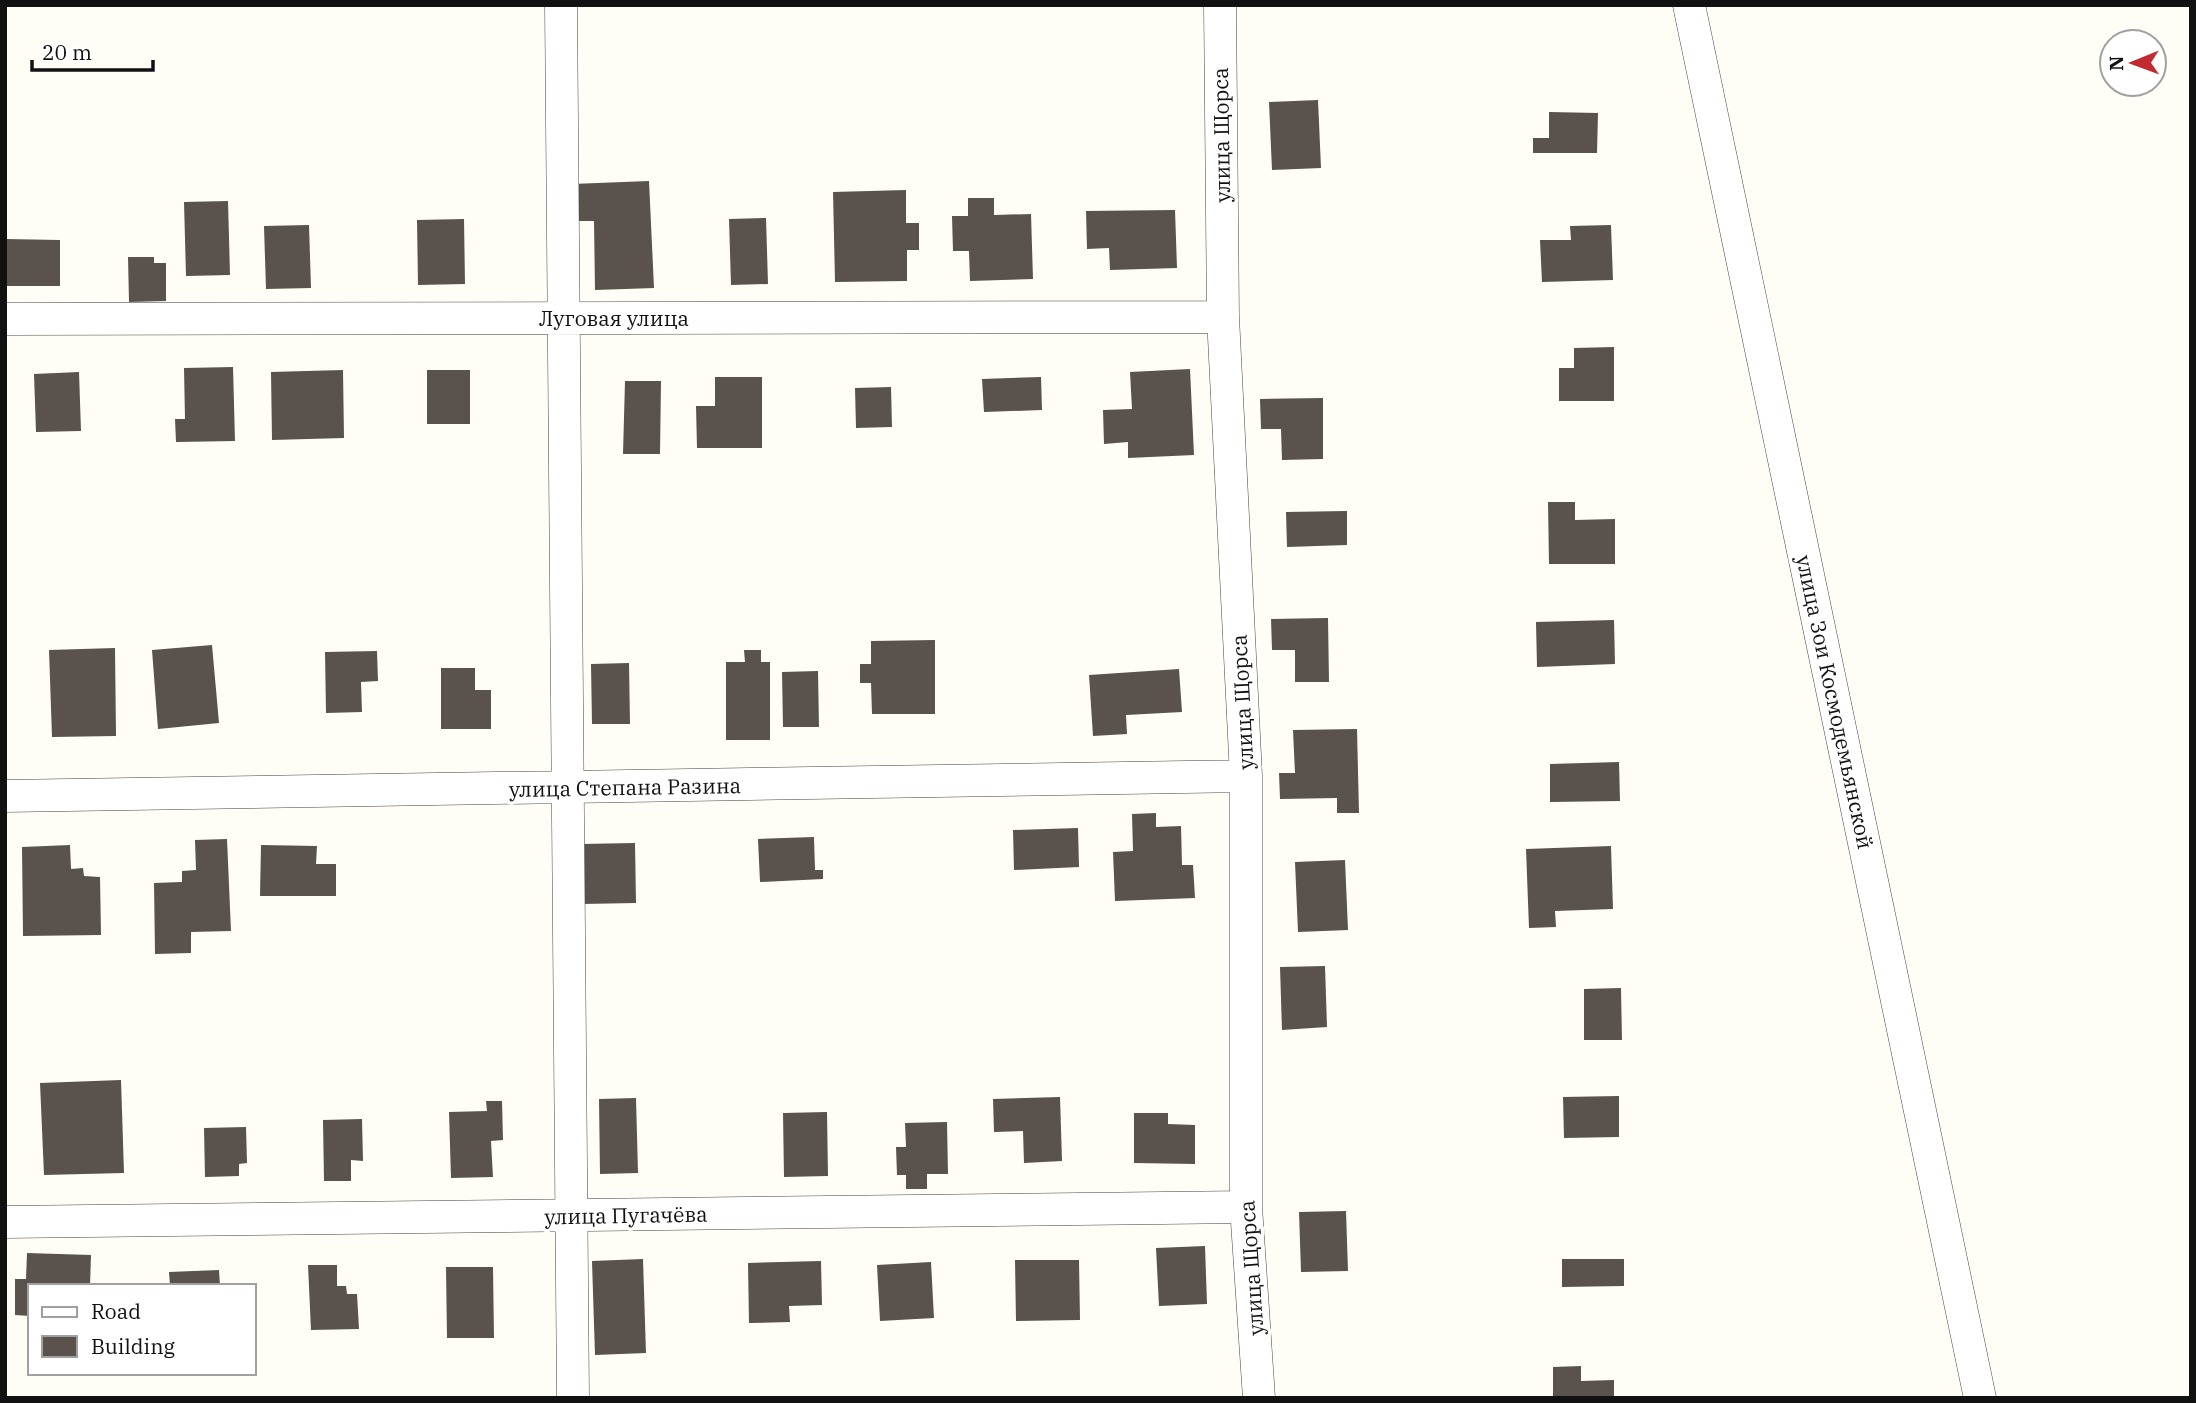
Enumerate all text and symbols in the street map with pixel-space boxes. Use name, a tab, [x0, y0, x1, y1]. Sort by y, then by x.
scale bar	[32, 28, 152, 72]
north arrow	[2098, 28, 2168, 98]
text: 20 m	[42, 38, 92, 66]
text: N	[2104, 56, 2128, 71]
street label: улица Щорса	[1206, 67, 1236, 203]
street label: Луговая улица	[539, 304, 689, 332]
street label: улица Зои Космодемьянской	[1790, 552, 1880, 852]
street label: улица Щорса	[1224, 634, 1260, 770]
street label: улица Степана Разина	[509, 771, 741, 803]
street label: улица Пугачёва	[544, 1200, 708, 1230]
street label: улица Щорса	[1232, 1200, 1270, 1336]
legend	[28, 1284, 256, 1375]
text: Road	[91, 1297, 141, 1325]
text: Building	[91, 1332, 176, 1360]

